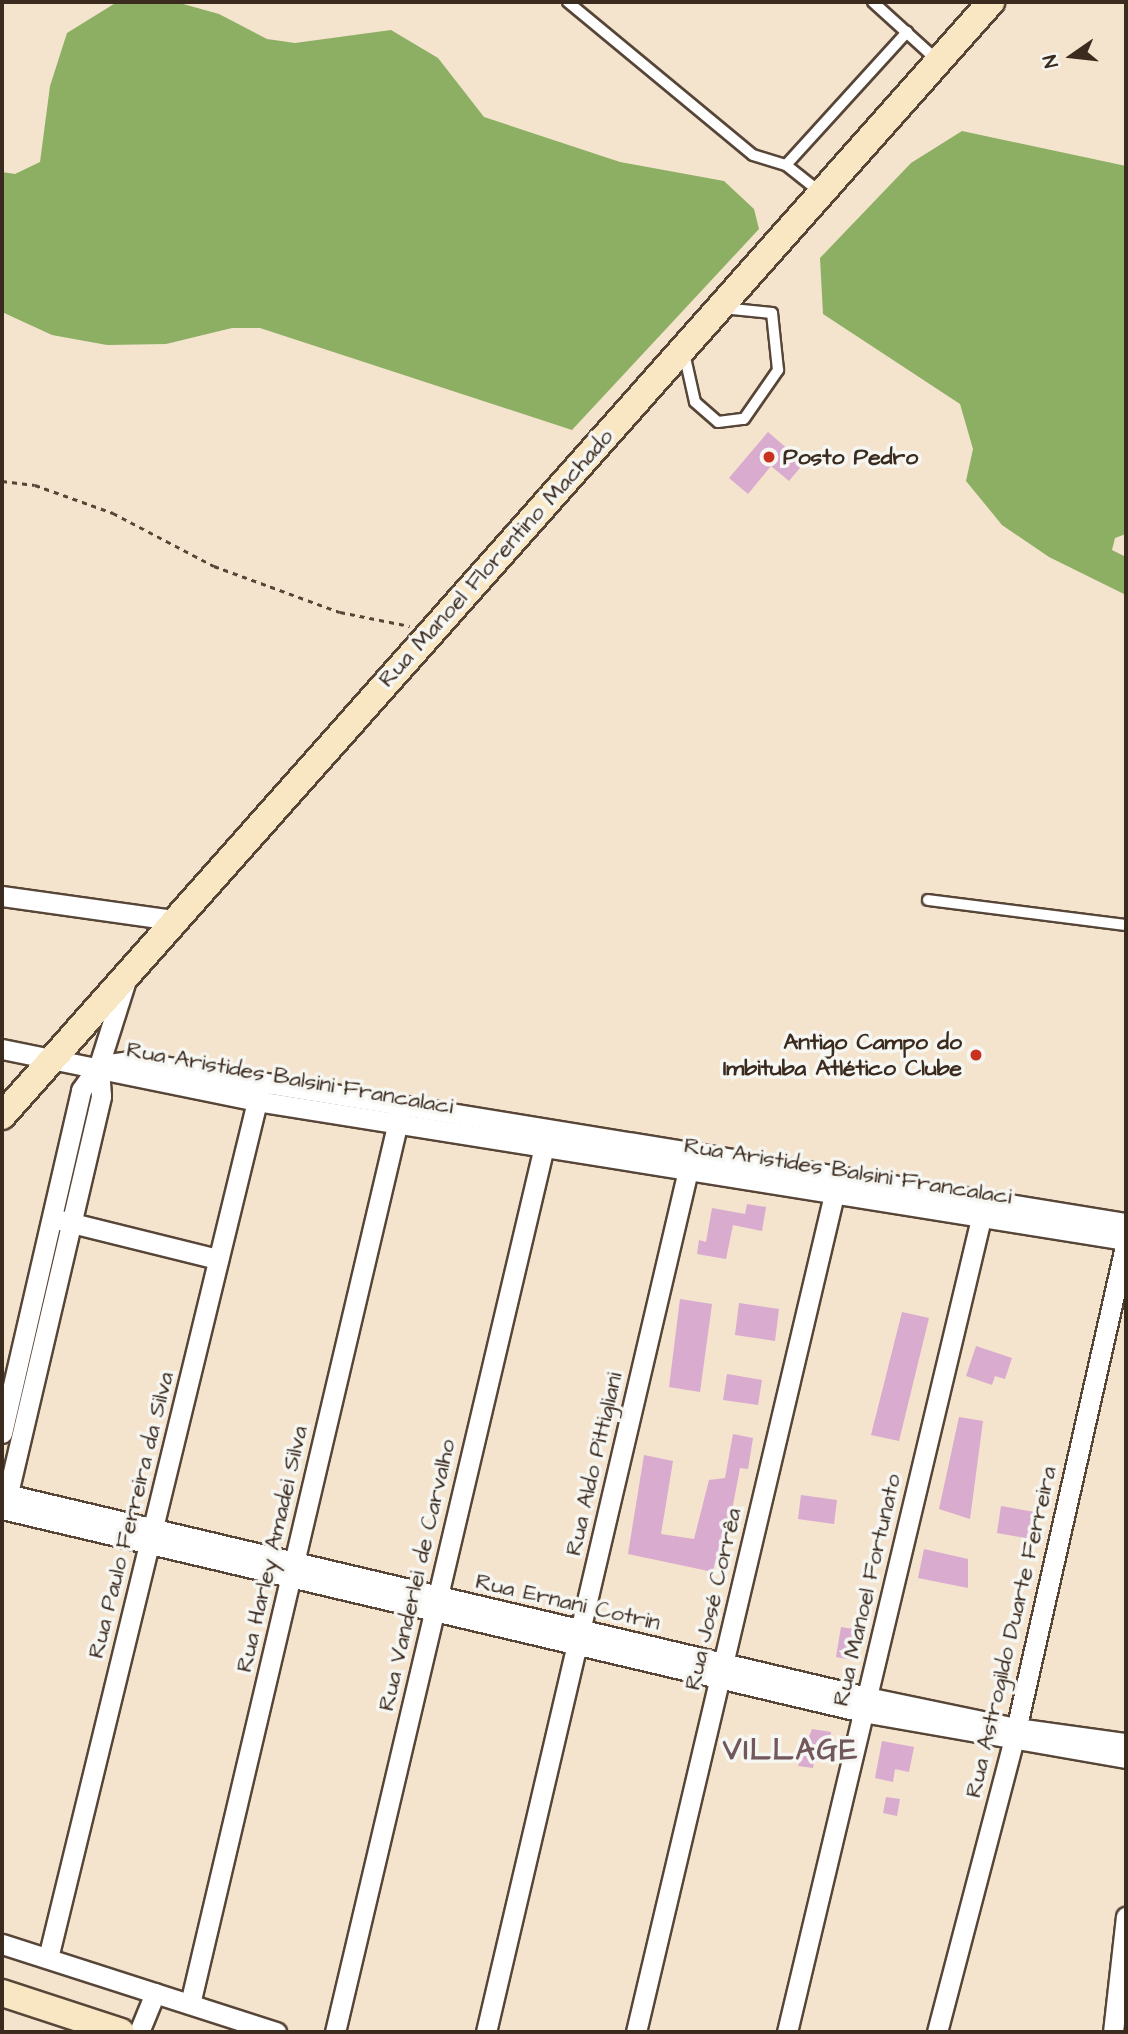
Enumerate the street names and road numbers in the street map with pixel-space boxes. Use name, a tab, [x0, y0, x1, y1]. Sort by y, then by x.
street label: Rua Manoel Florentino Machado	[373, 423, 619, 693]
street label: Rua Aristides Balsini Francalaci	[124, 1036, 456, 1120]
street label: Rua Aristides Balsini Francalaci	[682, 1131, 1014, 1211]
street label: Rua Paulo Ferreira da Silva	[82, 1369, 180, 1661]
street label: Rua Aldo Pittigliani	[560, 1370, 628, 1558]
street label: Rua Harley Amadei Silva	[230, 1423, 314, 1675]
street label: Rua Vanderlei de Carvalho	[372, 1436, 462, 1714]
street label: Rua Astrogildo Duarte Ferreira	[959, 1464, 1063, 1800]
street label: Rua Manoel Fortunato	[827, 1471, 907, 1709]
street label: Rua José Corrêa	[679, 1505, 747, 1693]
street label: Rua Ernani Cotrin	[473, 1567, 663, 1637]

